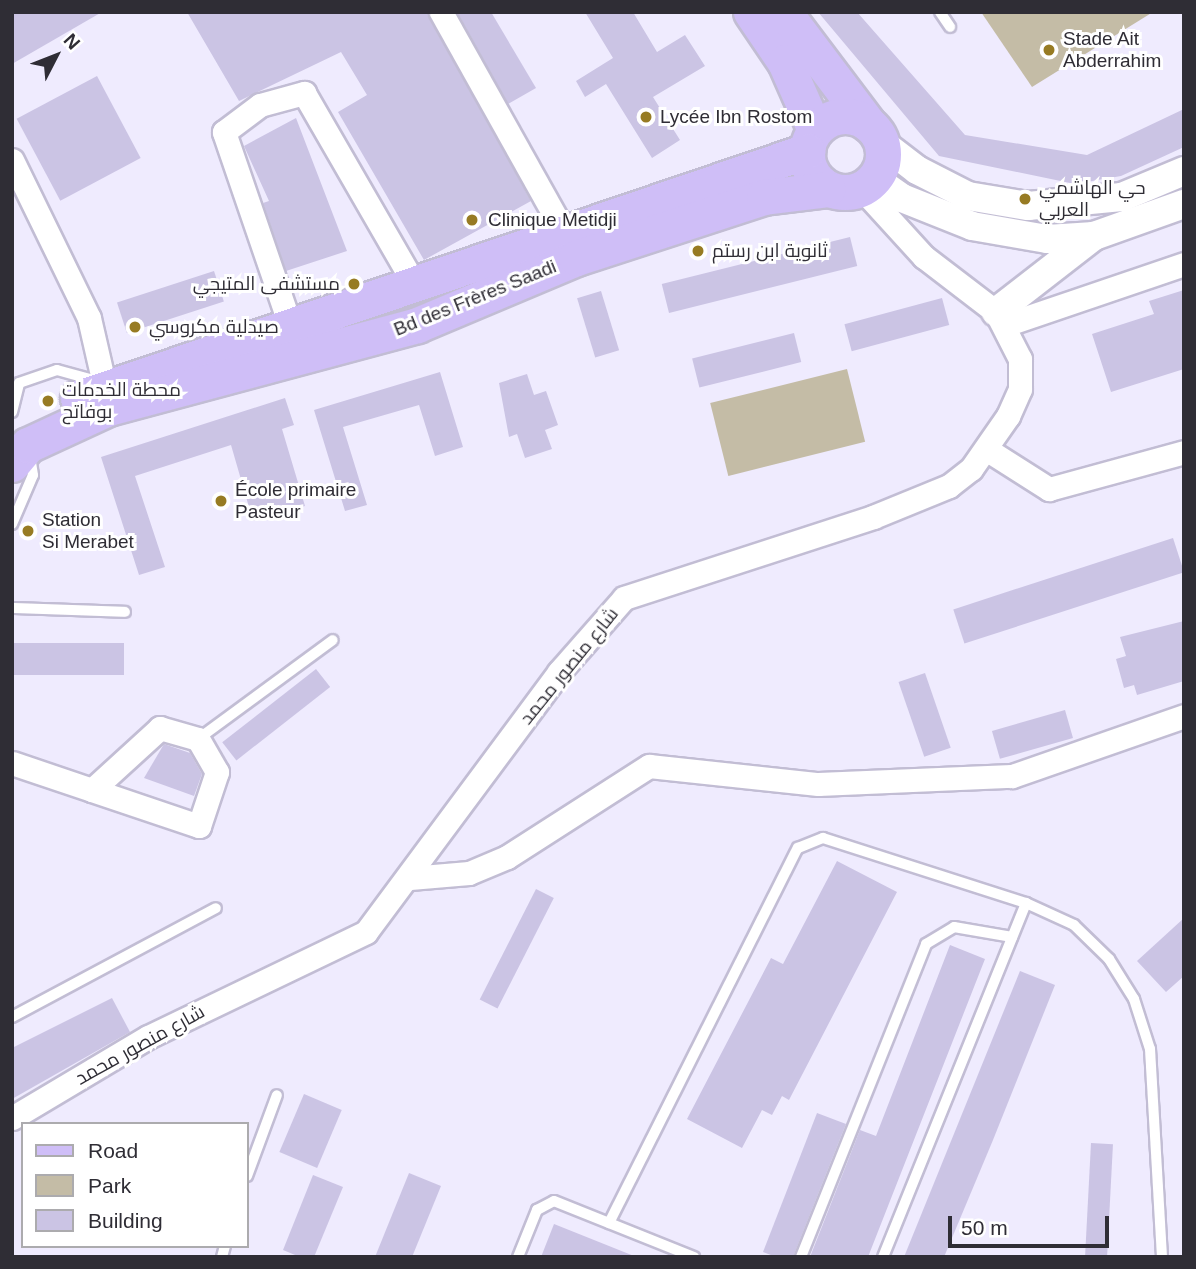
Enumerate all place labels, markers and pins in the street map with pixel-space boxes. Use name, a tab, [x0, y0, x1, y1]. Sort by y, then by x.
place label: Stade Ait Abderrahim	[1063, 28, 1161, 72]
marker: Stade Ait Abderrahim	[1041, 42, 1057, 58]
place label: Lycée Ibn Rostom	[660, 106, 812, 128]
marker: Lycée Ibn Rostom	[638, 109, 654, 125]
place label: حي الهاشمي العربي	[1039, 177, 1145, 221]
marker: حي الهاشمي العربي	[1017, 191, 1033, 207]
place label: Clinique Metidji	[488, 209, 617, 231]
marker: Clinique Metidji	[462, 210, 482, 230]
place label: ثانوية ابن رستم	[712, 240, 828, 262]
marker: ثانوية ابن رستم	[690, 243, 706, 259]
place label: مستشفى المتيجي	[193, 273, 340, 295]
marker: مستشفى المتيجي	[346, 276, 362, 292]
place label: صيدلية مكروسي	[149, 316, 279, 338]
marker: صيدلية مكروسي	[127, 319, 143, 335]
place label: محطة الخدمات بوفاتح	[62, 379, 181, 423]
marker: محطة الخدمات بوفاتح	[40, 393, 56, 409]
place label: École primaire Pasteur	[235, 479, 356, 523]
marker: École primaire Pasteur	[213, 493, 229, 509]
place label: Station Si Merabet	[42, 509, 134, 553]
marker: Station Si Merabet	[20, 523, 36, 539]

